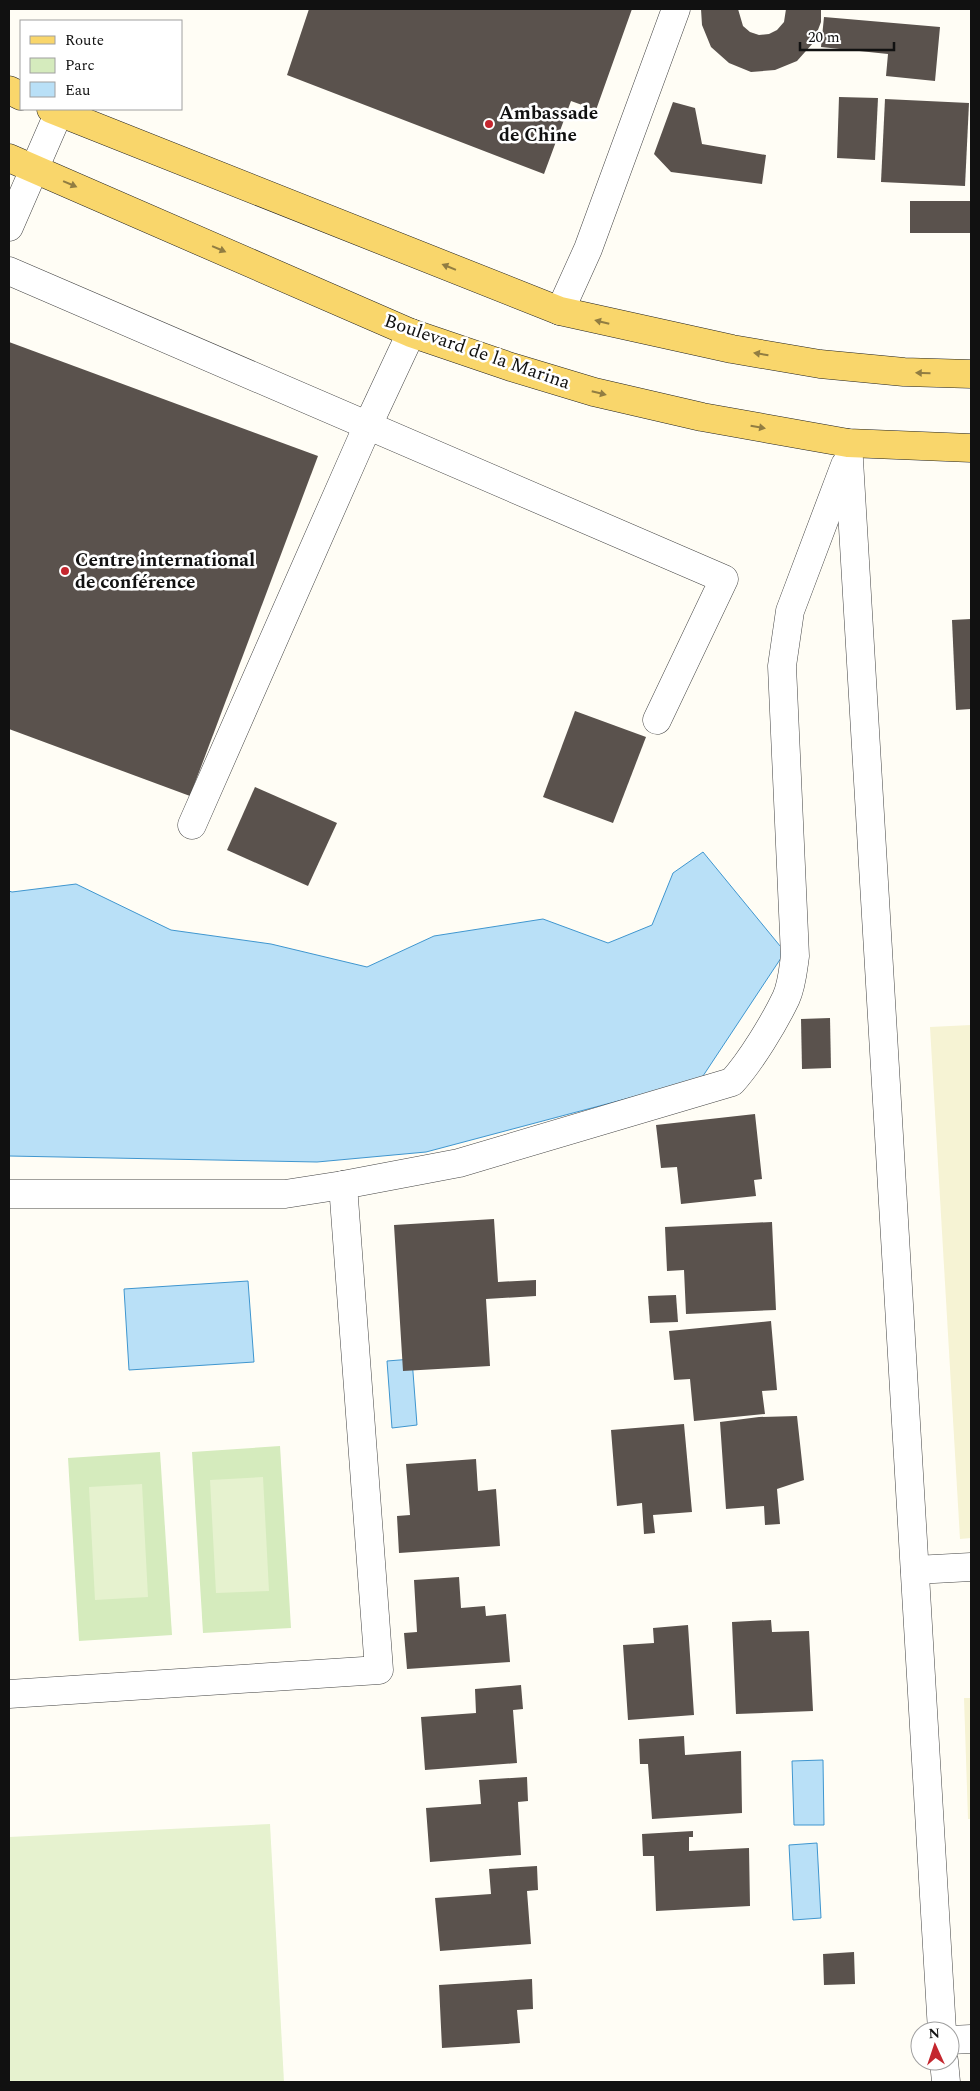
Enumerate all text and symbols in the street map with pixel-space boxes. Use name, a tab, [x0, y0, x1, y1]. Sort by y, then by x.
legend	[20, 20, 182, 110]
scale bar	[800, 20, 894, 52]
text: 20 m	[808, 26, 840, 49]
text: Route	[65, 29, 104, 52]
text: Parc	[65, 54, 95, 77]
text: Eau	[65, 79, 91, 102]
place label: Ambassade de Chine	[499, 99, 598, 150]
marker: Ambassade de Chine	[483, 118, 495, 130]
one-way arrow	[63, 181, 77, 189]
one-way arrow	[212, 246, 226, 254]
one-way arrow	[442, 263, 456, 271]
street label: Boulevard de la Marina	[380, 307, 575, 398]
one-way arrow	[595, 318, 610, 326]
one-way arrow	[753, 350, 769, 358]
one-way arrow	[914, 368, 930, 376]
one-way arrow	[592, 389, 607, 397]
one-way arrow	[751, 424, 767, 432]
place label: Centre international de conférence	[75, 546, 255, 597]
marker: Centre international de conférence	[59, 565, 71, 577]
north arrow	[910, 2021, 960, 2071]
text: N	[928, 2023, 941, 2044]

